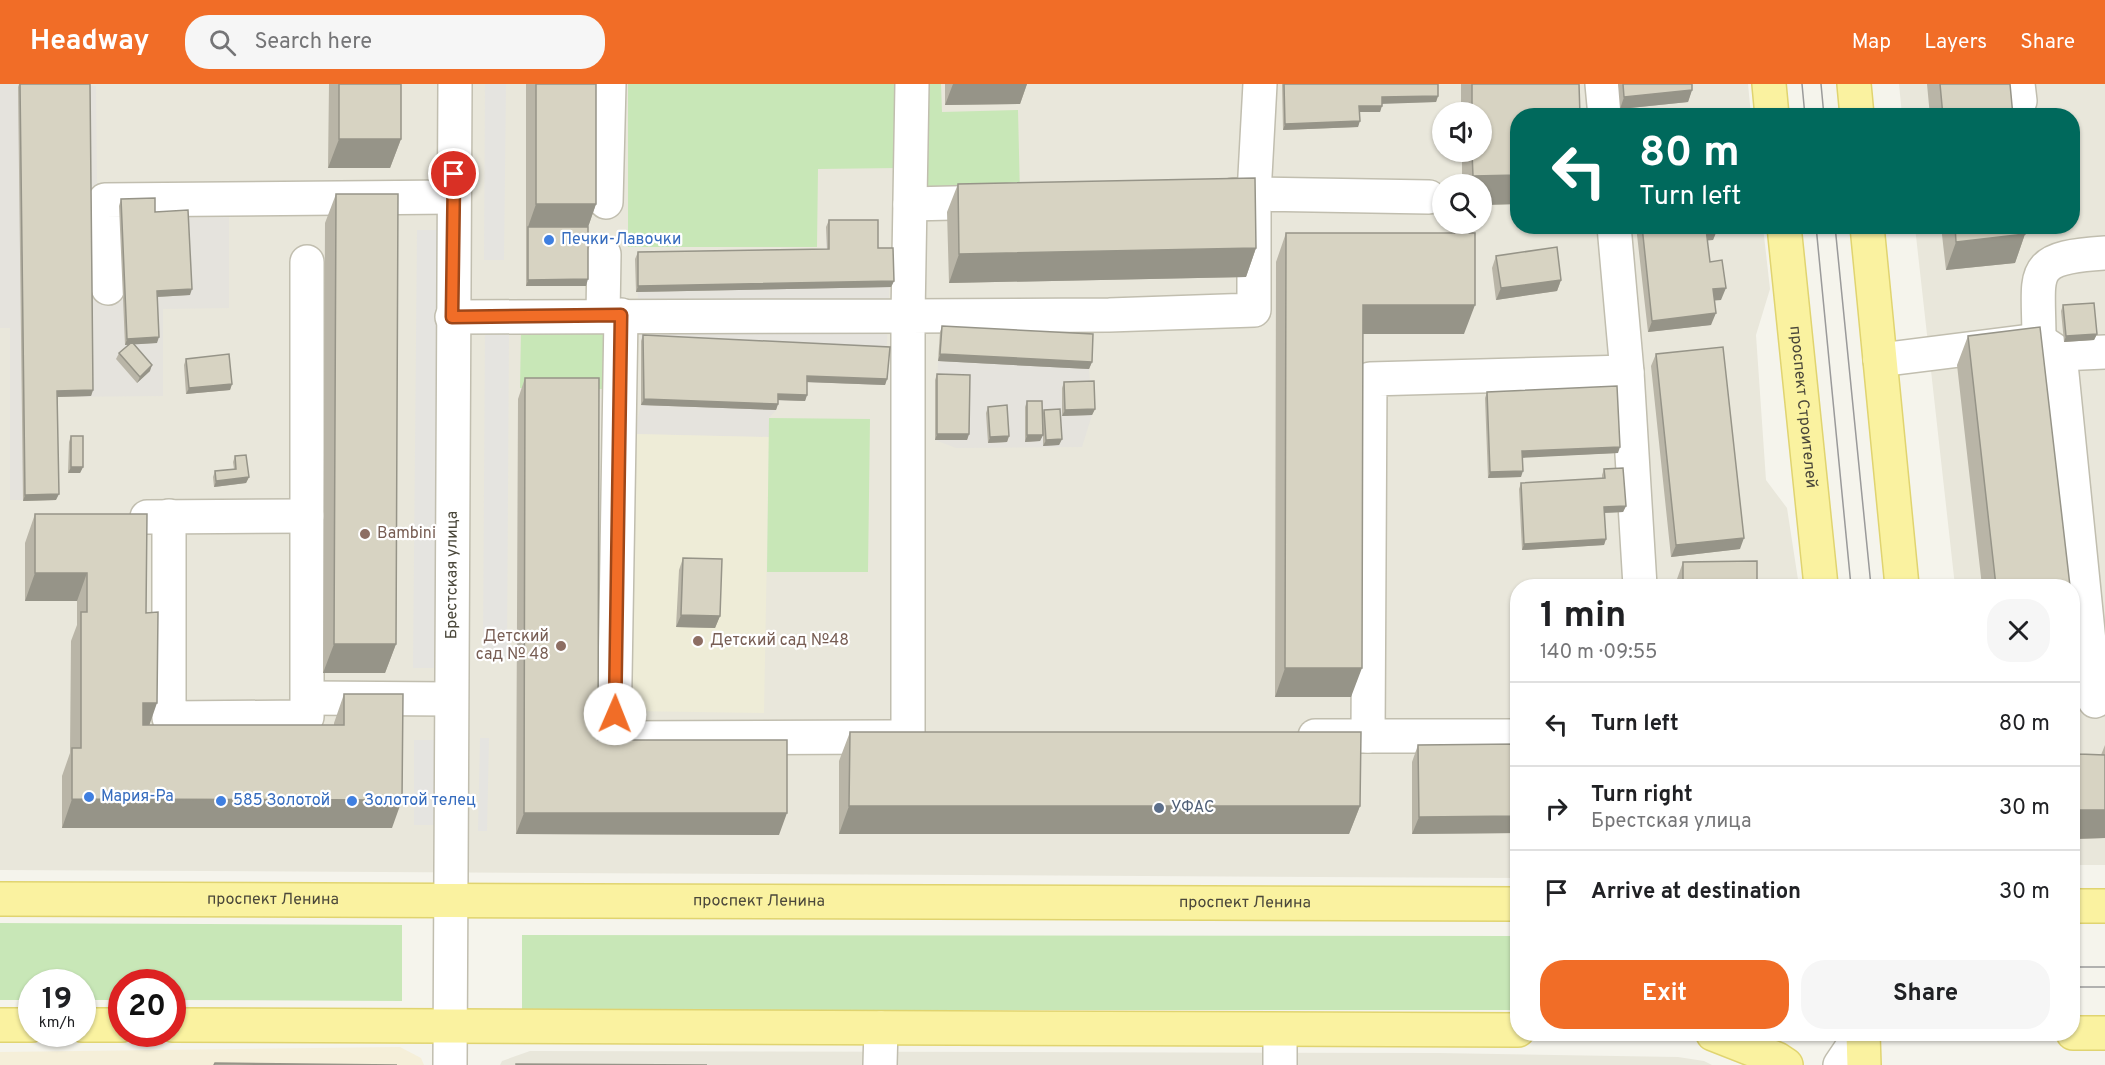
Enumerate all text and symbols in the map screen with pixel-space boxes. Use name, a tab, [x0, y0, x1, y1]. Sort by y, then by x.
search box	[185, 15, 605, 69]
text: Headway	[30, 24, 149, 60]
icon: search	[206, 26, 239, 59]
text: Search here	[254, 29, 372, 56]
text: Map	[1852, 29, 1891, 56]
text: Layers	[1924, 29, 1987, 56]
text: Share	[2020, 29, 2075, 56]
map controls	[1432, 102, 1492, 234]
button: sound	[1432, 102, 1492, 162]
text: 80 m	[1639, 128, 1740, 181]
icon: left	[1540, 132, 1618, 210]
pin	[428, 148, 479, 199]
icon: arrive	[437, 157, 470, 190]
button: search	[1432, 174, 1492, 234]
text: Turn left	[1639, 180, 1741, 214]
place label: Печки-Лавочки	[561, 230, 681, 250]
marker: Печки-Лавочки	[542, 233, 556, 247]
street label: проспект Строителей	[1784, 325, 1821, 489]
street label: Брестская улица	[442, 511, 463, 639]
place label: Bambini	[377, 524, 436, 544]
marker: Bambini	[358, 527, 372, 541]
text: 1 min	[1540, 594, 1626, 640]
button: close	[1987, 599, 2050, 662]
place label: Детский сад № 48	[476, 627, 549, 665]
place label: Детский сад №48	[710, 631, 849, 651]
marker: Детский сад №48	[691, 634, 705, 648]
marker: Детский сад № 48	[554, 639, 568, 653]
text: 140 m · 09:55	[1540, 640, 1657, 666]
position arrow	[583, 682, 647, 746]
icon: left	[1540, 708, 1573, 741]
text: Turn left	[1591, 711, 1679, 738]
text: 80 m	[1999, 711, 2050, 738]
text: Turn right	[1591, 782, 1693, 809]
place label: Мария-Ра	[101, 787, 174, 807]
marker: Мария-Ра	[82, 790, 96, 804]
place label: 585 Золотой	[233, 791, 330, 811]
place label: Золотой телец	[364, 791, 476, 811]
icon: right	[1540, 792, 1573, 825]
marker: 585 Золотой	[214, 794, 228, 808]
marker: Золотой телец	[345, 794, 359, 808]
text: 30 m	[1999, 795, 2050, 822]
place label: УФАС	[1171, 798, 1214, 818]
marker: УФАС	[1152, 801, 1166, 815]
text: Брестская улица	[1591, 809, 1751, 835]
icon: arrive	[1540, 876, 1573, 909]
text: Arrive at destination	[1591, 879, 1801, 906]
text: 30 m	[1999, 879, 2050, 906]
street label: проспект Ленина	[207, 890, 339, 910]
street label: проспект Ленина	[693, 891, 825, 912]
street label: проспект Ленина	[1179, 893, 1311, 913]
button: Exit	[1540, 960, 1789, 1029]
button: Share	[1801, 960, 2050, 1029]
speed limit sign: 20	[108, 969, 186, 1047]
text: 19	[42, 982, 72, 1019]
text: km/h	[39, 1014, 75, 1033]

